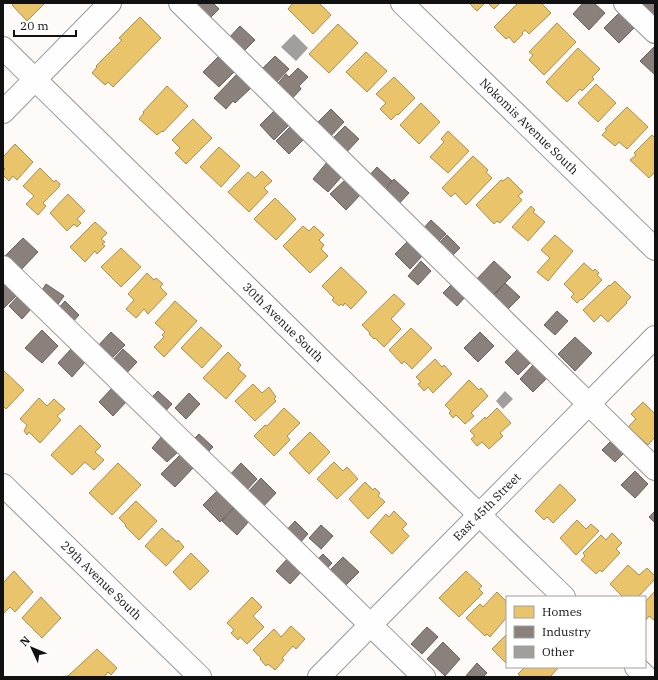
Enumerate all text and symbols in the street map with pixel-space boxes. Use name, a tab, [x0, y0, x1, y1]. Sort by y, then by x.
scale bar	[14, 12, 76, 38]
text: 20 m	[20, 18, 49, 33]
street label: Nokomis Avenue South	[477, 75, 582, 178]
street label: 30th Avenue South	[240, 279, 327, 365]
street label: East 45th Street	[450, 469, 524, 544]
street label: 29th Avenue South	[58, 538, 145, 623]
legend	[506, 596, 646, 668]
text: Homes	[542, 604, 582, 619]
text: Industry	[542, 624, 591, 639]
north arrow	[12, 628, 52, 668]
text: N	[17, 633, 33, 649]
text: Other	[542, 644, 575, 659]

